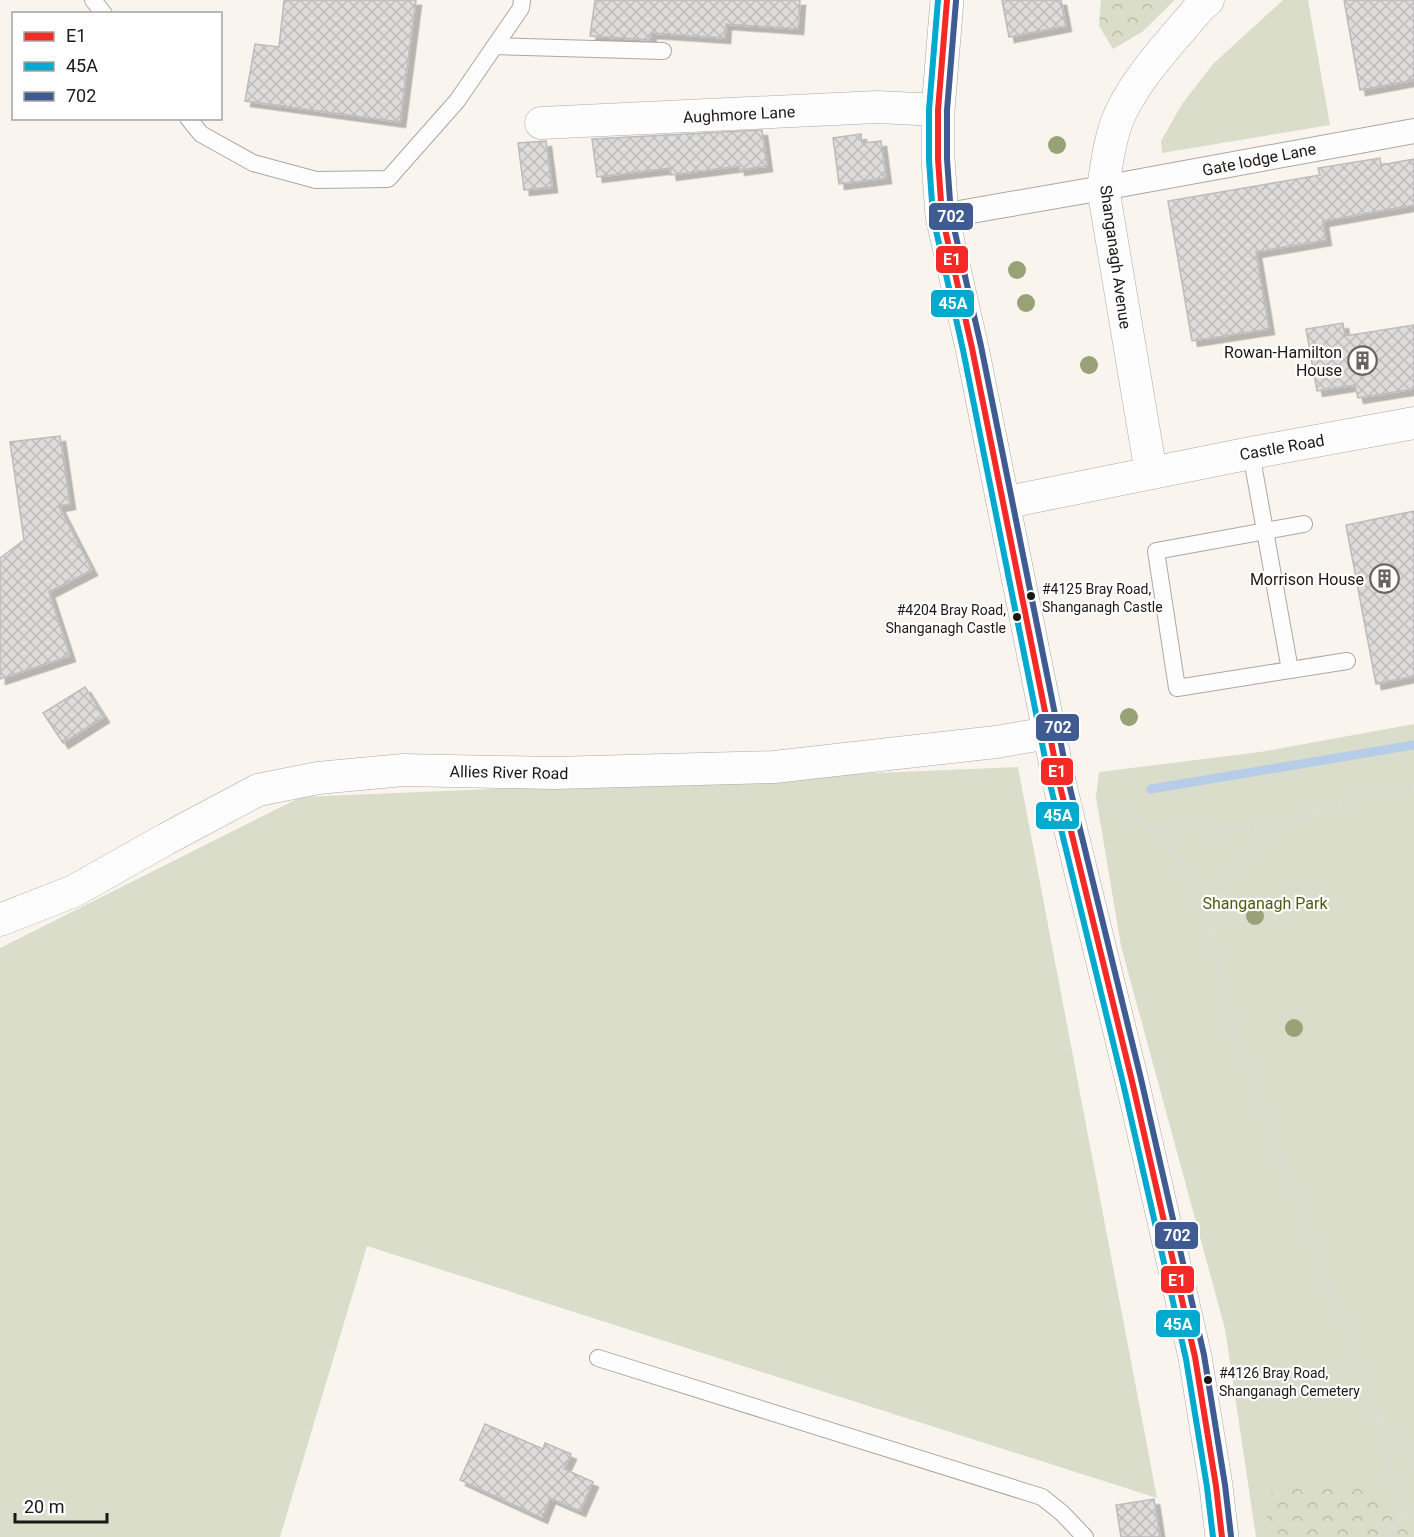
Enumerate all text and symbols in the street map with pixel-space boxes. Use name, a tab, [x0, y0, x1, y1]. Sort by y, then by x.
legend	[12, 12, 222, 120]
text: E1	[66, 25, 86, 46]
text: 45A	[66, 55, 98, 76]
text: 702	[66, 85, 96, 106]
street label: Aughmore Lane	[682, 102, 796, 127]
street label: Gate lodge Lane	[1201, 139, 1318, 180]
street label: Shanganagh Avenue	[1096, 184, 1135, 330]
line badge: 702	[928, 202, 974, 231]
text: 702	[937, 207, 965, 226]
line badge: E1	[935, 245, 969, 274]
text: E1	[943, 250, 961, 269]
line badge: 45A	[930, 289, 975, 318]
text: 45A	[938, 294, 968, 313]
place label: Rowan-Hamilton House	[1224, 343, 1342, 380]
building icon: Rowan-Hamilton House	[1347, 345, 1379, 377]
street label: Castle Road	[1238, 431, 1326, 464]
building icon: Morrison House	[1369, 563, 1401, 595]
place label: Morrison House	[1250, 570, 1364, 589]
place label: #4125 Bray Road, Shanganagh Castle	[1042, 581, 1163, 615]
marker: #4125 Bray Road, Shanganagh Castle	[1025, 590, 1037, 602]
place label: #4204 Bray Road, Shanganagh Castle	[885, 602, 1006, 636]
marker: #4204 Bray Road, Shanganagh Castle	[1011, 611, 1023, 623]
line badge: 702	[1035, 713, 1080, 742]
text: 702	[1044, 718, 1072, 737]
line badge: E1	[1040, 757, 1074, 786]
street label: Allies River Road	[449, 762, 569, 783]
text: E1	[1048, 762, 1066, 781]
line badge: 45A	[1035, 801, 1080, 830]
text: 45A	[1043, 806, 1073, 825]
park label: Shanganagh Park	[1202, 894, 1328, 913]
line badge: 702	[1154, 1221, 1199, 1250]
text: 702	[1163, 1226, 1191, 1245]
line badge: E1	[1160, 1265, 1195, 1294]
text: E1	[1168, 1271, 1186, 1290]
line badge: 45A	[1155, 1309, 1201, 1338]
text: 45A	[1163, 1315, 1193, 1334]
place label: #4126 Bray Road, Shanganagh Cemetery	[1219, 1365, 1360, 1399]
marker: #4126 Bray Road, Shanganagh Cemetery	[1202, 1374, 1214, 1386]
scale bar	[15, 1486, 106, 1524]
text: 20 m	[24, 1496, 64, 1517]

